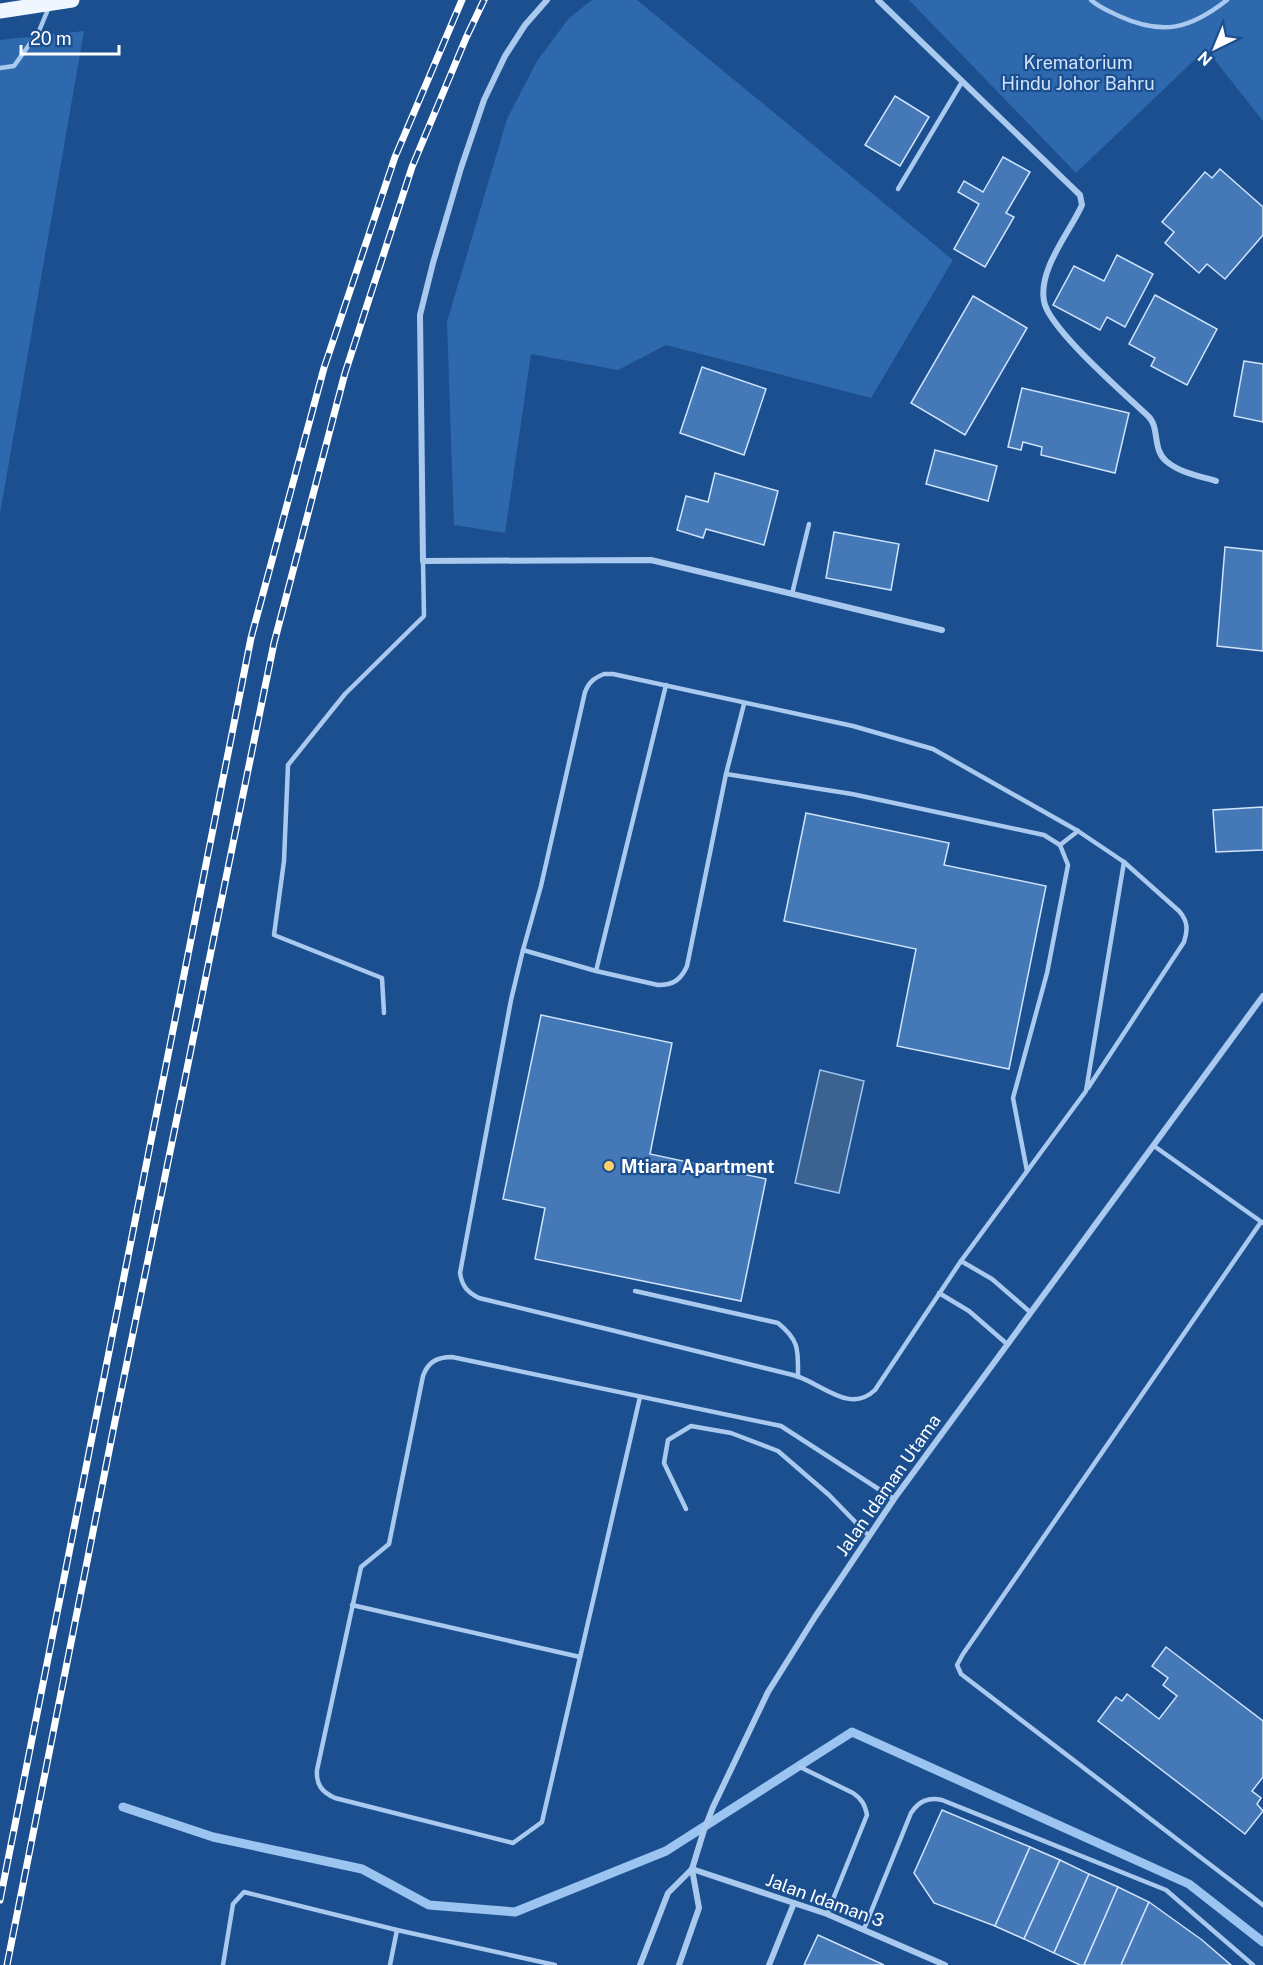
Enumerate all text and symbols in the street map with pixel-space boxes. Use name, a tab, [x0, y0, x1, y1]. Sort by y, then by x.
scale bar	[21, 18, 118, 56]
north arrow	[1185, 18, 1245, 78]
text: 20 m	[30, 28, 72, 49]
text: N	[1194, 47, 1216, 70]
park label: Krematorium Hindu Johor Bahru	[1001, 52, 1155, 94]
place label: Mtiara Apartment	[621, 1156, 775, 1177]
marker: Mtiara Apartment	[602, 1159, 616, 1173]
street label: Jalan Idaman Utama	[831, 1410, 945, 1560]
street label: Jalan Idaman 3	[763, 1869, 887, 1931]

